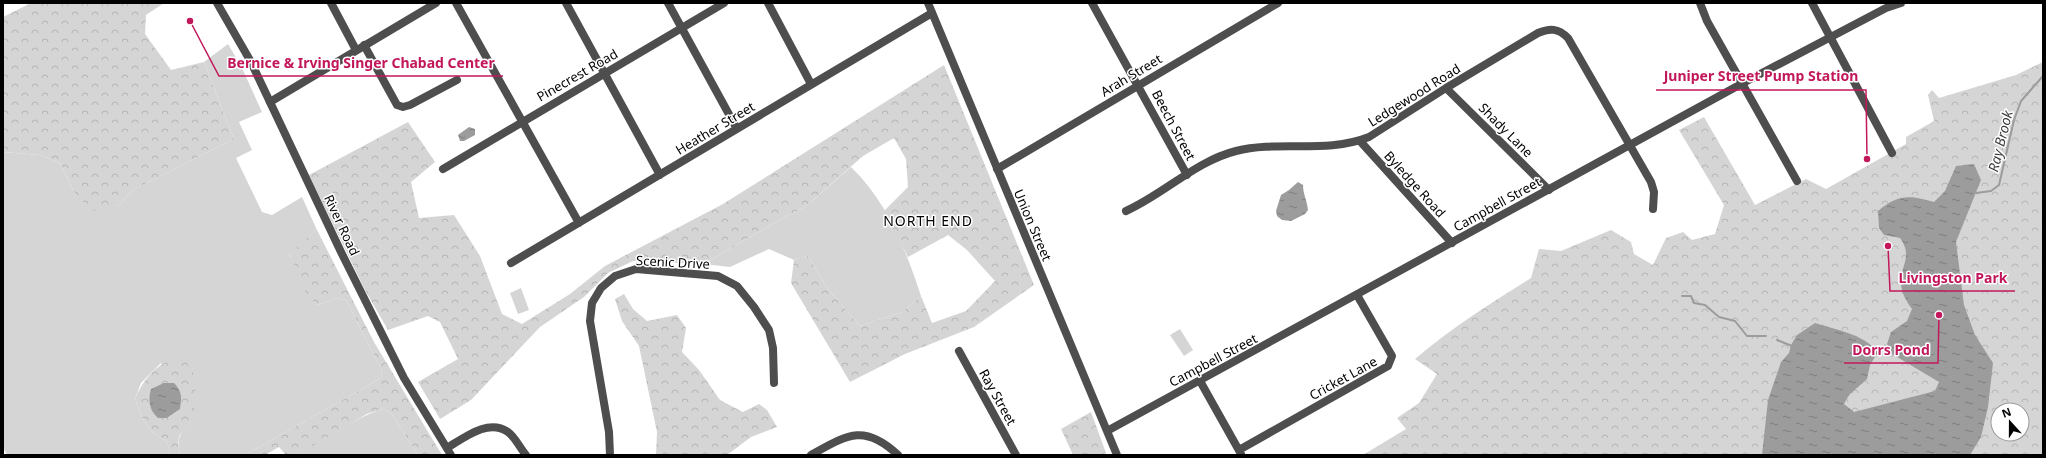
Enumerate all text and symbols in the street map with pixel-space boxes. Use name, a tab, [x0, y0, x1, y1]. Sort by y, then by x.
street label: Pinecrest Road	[533, 45, 621, 105]
callout: Bernice & Irving Singer Chabad Center	[219, 50, 503, 76]
street label: Arah Street	[1097, 50, 1165, 100]
text: Bernice & Irving Singer Chabad Center	[227, 53, 495, 72]
street label: Ledgewood Road	[1364, 59, 1464, 131]
callout: Juniper Street Pump Station	[1656, 64, 1866, 90]
text: Juniper Street Pump Station	[1662, 66, 1858, 85]
street label: Beech Street	[1148, 87, 1200, 164]
street label: Heather Street	[672, 97, 758, 159]
street label: Shady Lane	[1475, 99, 1537, 161]
water label: Ray Brook	[1983, 107, 2017, 174]
street label: Byledge Road	[1380, 147, 1450, 221]
street label: Campbell Street	[1450, 172, 1544, 235]
street label: Union Street	[1010, 186, 1056, 264]
street label: River Road	[320, 192, 364, 258]
district label: NORTH END	[883, 211, 973, 230]
street label: Scenic Drive	[636, 251, 710, 273]
callout: Livingston Park	[1890, 265, 2015, 291]
text: Livingston Park	[1899, 268, 2008, 287]
street label: Campbell Street	[1166, 329, 1260, 391]
callout: Dorrs Pond	[1844, 337, 1938, 363]
text: Dorrs Pond	[1852, 340, 1930, 359]
street label: Cricket Lane	[1306, 352, 1380, 404]
street label: Ray Street	[975, 366, 1021, 429]
north arrow	[1990, 402, 2030, 442]
text: N	[1999, 404, 2013, 421]

